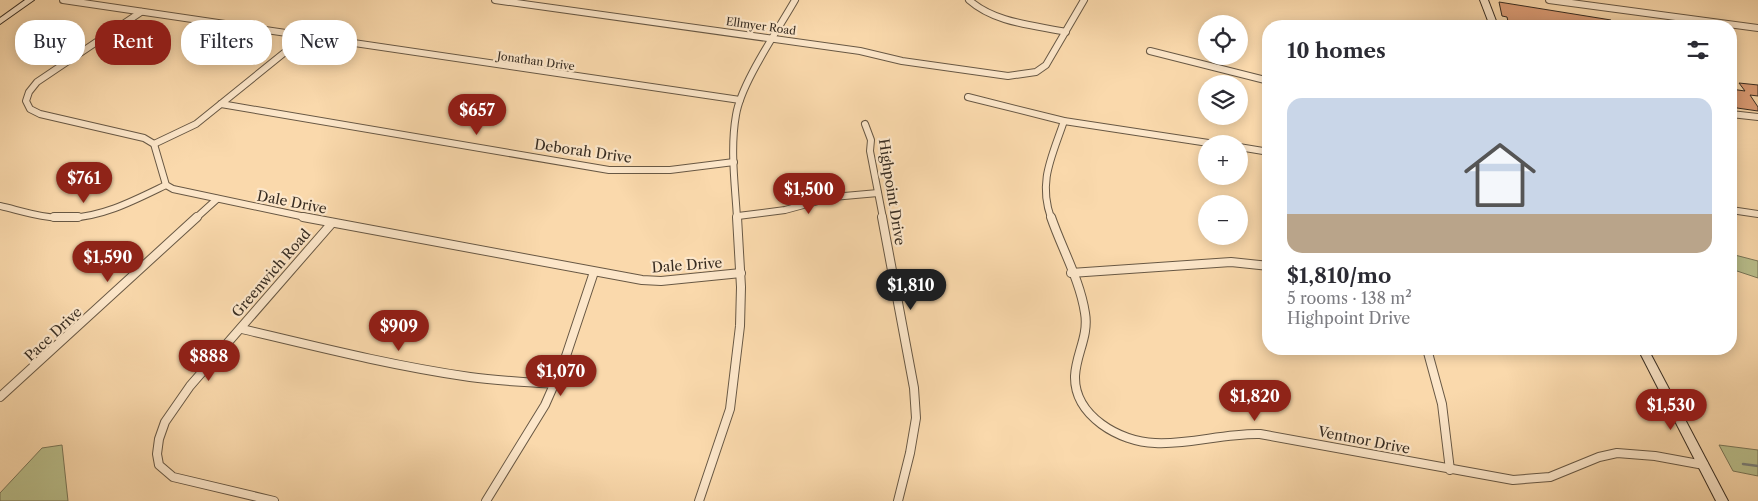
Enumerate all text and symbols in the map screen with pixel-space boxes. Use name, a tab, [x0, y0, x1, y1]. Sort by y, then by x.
street label: Ellmyer Road	[725, 14, 797, 38]
map controls	[1198, 15, 1248, 245]
button: locate	[1198, 15, 1248, 65]
chip: Buy	[15, 20, 85, 65]
chip: Rent	[95, 20, 171, 65]
chip: Filters	[181, 20, 272, 65]
chip: New	[282, 20, 357, 65]
icon: filters	[1684, 36, 1712, 64]
text: 10 homes	[1287, 38, 1386, 63]
street label: Jonathan Drive	[494, 48, 576, 73]
button: layers	[1198, 75, 1248, 125]
pin: $657	[447, 94, 507, 136]
text: $657	[459, 100, 495, 120]
icon: home	[1455, 130, 1545, 220]
street label: Deborah Drive	[533, 135, 633, 167]
button: +	[1198, 135, 1248, 185]
street label: Highpoint Drive	[875, 137, 909, 247]
pin: $761	[54, 162, 114, 204]
text: $761	[67, 168, 101, 188]
pin: $1,500	[768, 172, 850, 215]
text: $1,500	[784, 179, 834, 199]
street label: Dale Drive	[256, 186, 329, 218]
button: −	[1198, 195, 1248, 245]
street label: Greenwich Road	[228, 225, 315, 321]
pin: $1,590	[67, 240, 149, 283]
text: $1,590	[83, 247, 133, 267]
street label: Dale Drive	[651, 254, 723, 276]
text: $1,810/mo	[1287, 263, 1391, 288]
pin: $1,810	[870, 268, 952, 311]
text: $1,810	[887, 275, 935, 295]
text: 5 rooms · 138 m²	[1287, 288, 1412, 308]
street label: Pace Drive	[21, 303, 85, 365]
text: Highpoint Drive	[1287, 308, 1410, 328]
pin: $909	[369, 310, 429, 352]
text: $909	[380, 316, 418, 336]
pin: $888	[179, 340, 239, 382]
text: $888	[190, 346, 228, 366]
pin: $1,070	[520, 354, 602, 397]
text: $1,070	[536, 361, 586, 381]
pin: $1,820	[1214, 380, 1296, 422]
text: $1,820	[1230, 386, 1280, 406]
pin: $1,530	[1630, 388, 1712, 431]
text: $1,530	[1647, 395, 1695, 415]
street label: Ventnor Drive	[1315, 422, 1412, 458]

